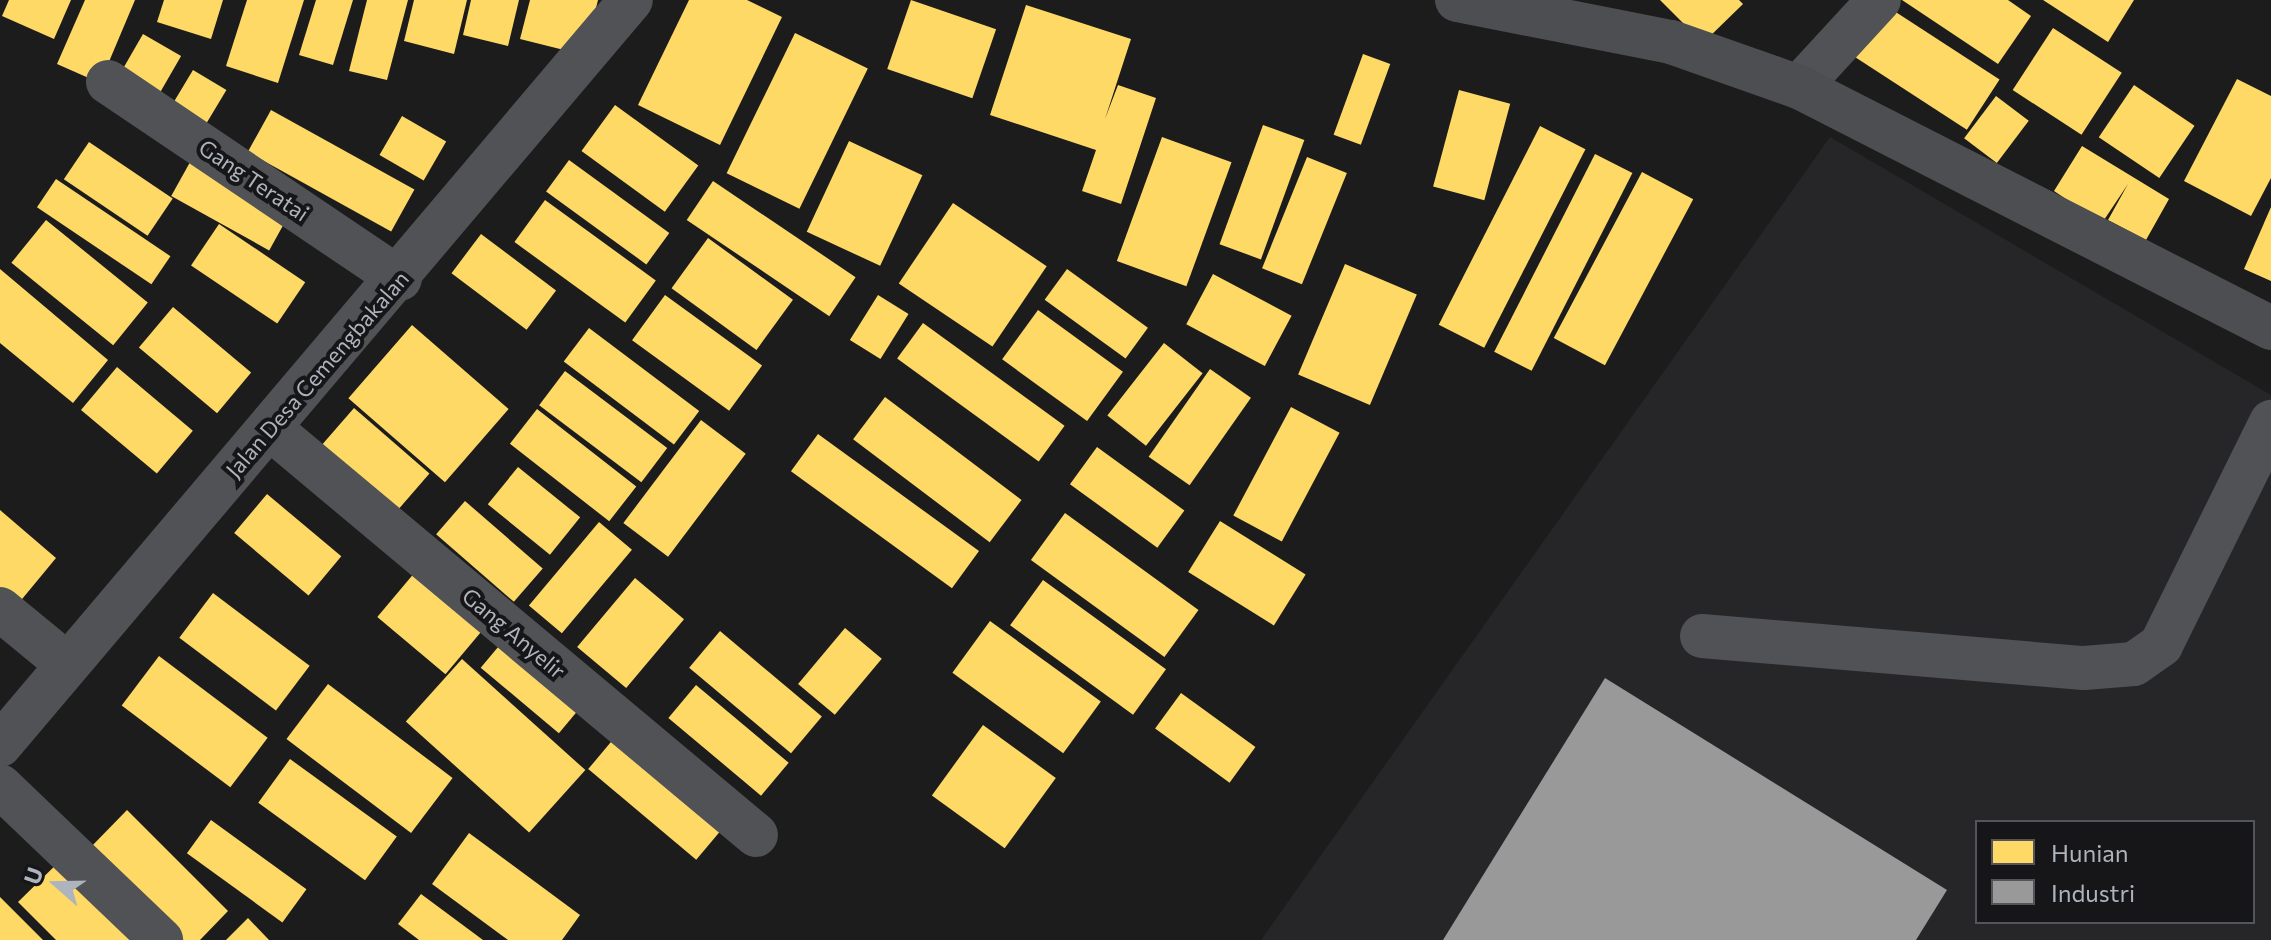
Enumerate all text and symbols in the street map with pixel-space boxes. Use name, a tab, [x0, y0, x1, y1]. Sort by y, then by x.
street label: Gang Teratai	[194, 134, 314, 226]
street label: Jalan Desa Cemengbakalan	[220, 265, 414, 483]
street label: Gang Anyelir	[457, 582, 571, 684]
legend	[1975, 820, 2255, 924]
text: Hunian	[2051, 838, 2129, 867]
north arrow	[16, 844, 96, 924]
text: U	[18, 863, 48, 888]
text: Industri	[2051, 878, 2135, 907]

